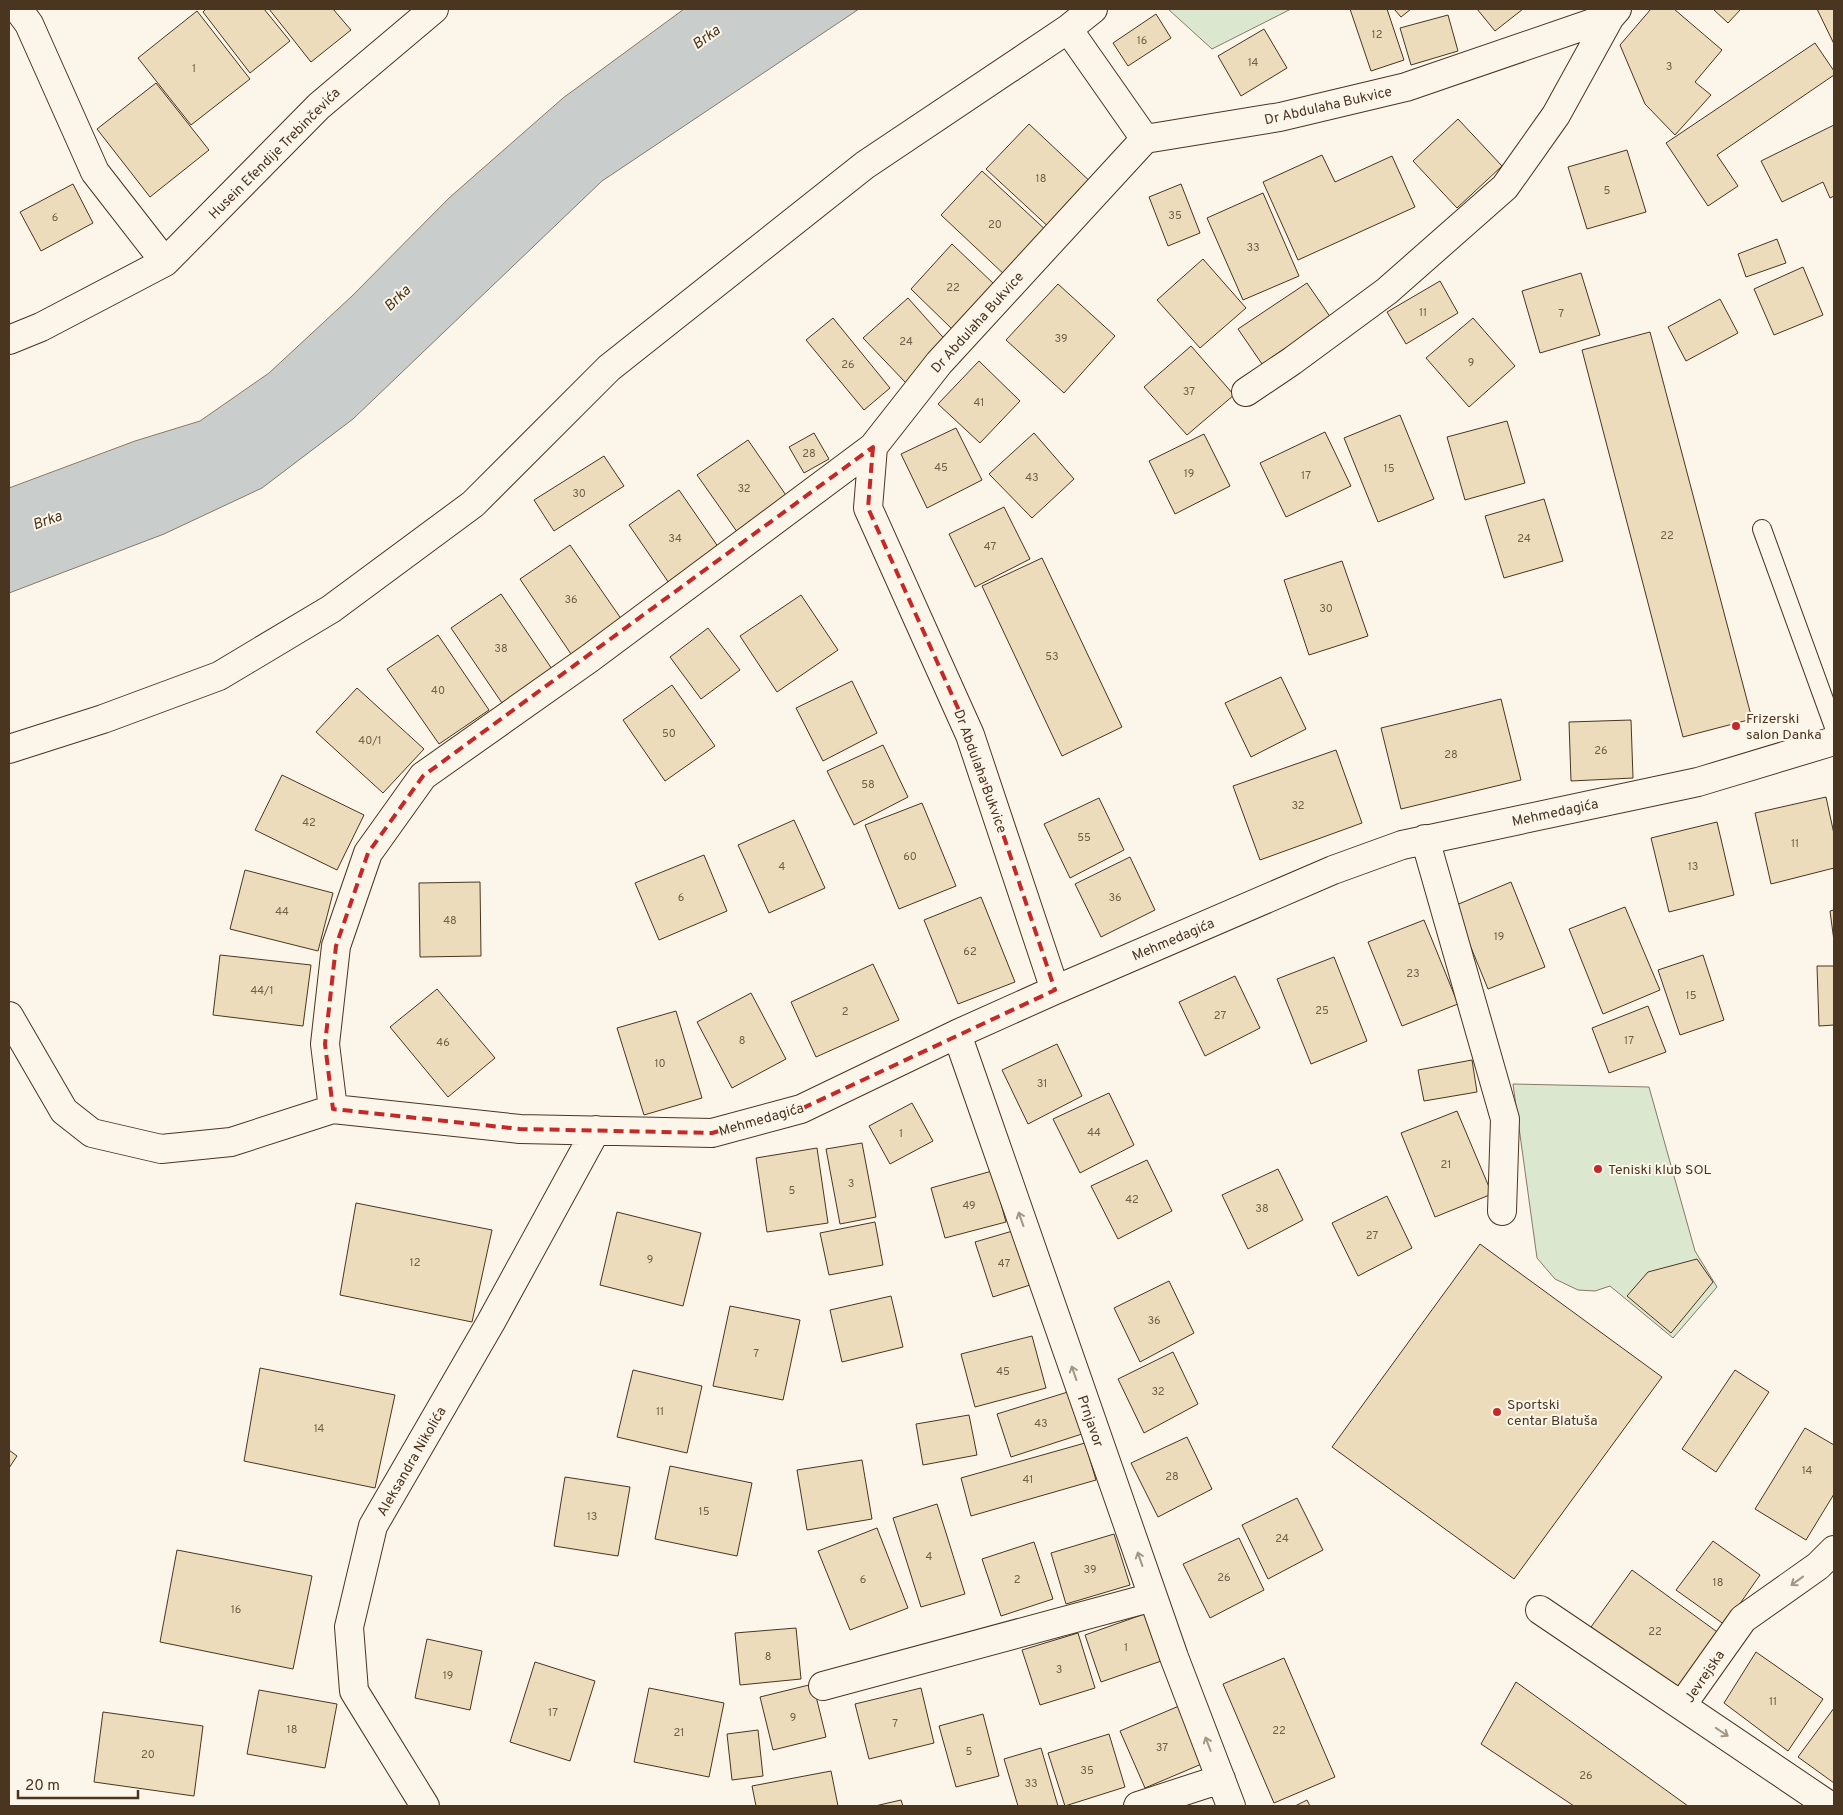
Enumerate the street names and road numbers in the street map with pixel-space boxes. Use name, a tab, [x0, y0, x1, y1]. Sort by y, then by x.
street label: Dr Abdulaha Bukvice	[1263, 84, 1394, 129]
street label: Husein Efendije Trebinčevića	[206, 85, 344, 223]
street label: Dr Abdulaha Bukvice	[928, 269, 1028, 377]
street label: Dr Abdulaha Bukvice	[949, 707, 1010, 836]
street label: Mehmedagića	[1511, 796, 1600, 831]
street label: Mehmedagića	[1130, 915, 1217, 965]
street label: Mehmedagića	[717, 1100, 806, 1141]
street label: Prnjavor	[1073, 1393, 1107, 1450]
street label: Aleksandra Nikolića	[374, 1404, 451, 1519]
street label: Jevrejska	[1682, 1647, 1729, 1706]

